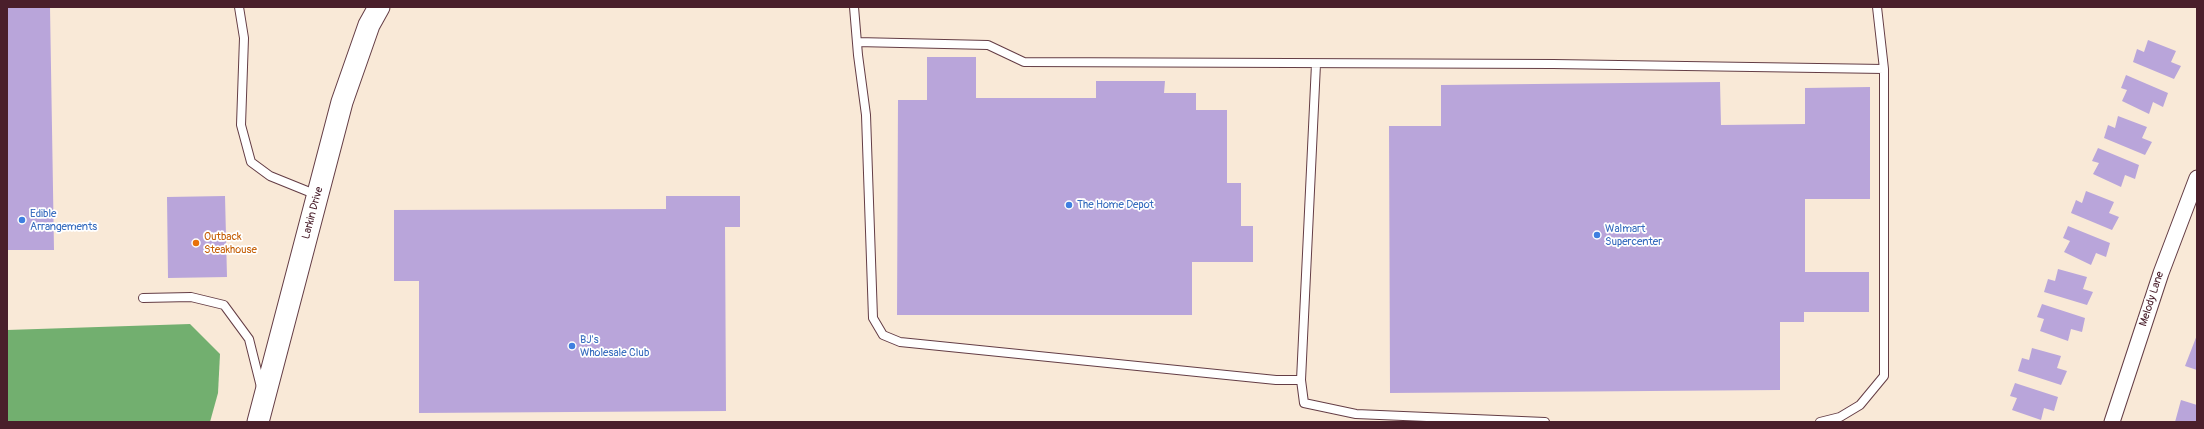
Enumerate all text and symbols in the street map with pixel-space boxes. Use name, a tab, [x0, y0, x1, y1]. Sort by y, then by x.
street label: Larkin Drive	[300, 185, 326, 241]
place label: The Home Depot	[1077, 198, 1154, 212]
marker: The Home Depot	[1064, 200, 1074, 210]
place label: Edible Arrangements	[30, 207, 97, 233]
marker: Edible Arrangements	[17, 215, 27, 225]
place label: Walmart Supercenter	[1605, 222, 1662, 248]
place label: Outback Steakhouse	[204, 230, 257, 256]
marker: Walmart Supercenter	[1592, 230, 1602, 240]
marker: Outback Steakhouse	[191, 238, 201, 248]
street label: Melody Lane	[2137, 270, 2167, 328]
place label: BJ's Wholesale Club	[580, 333, 649, 359]
marker: BJ's Wholesale Club	[567, 341, 577, 351]

